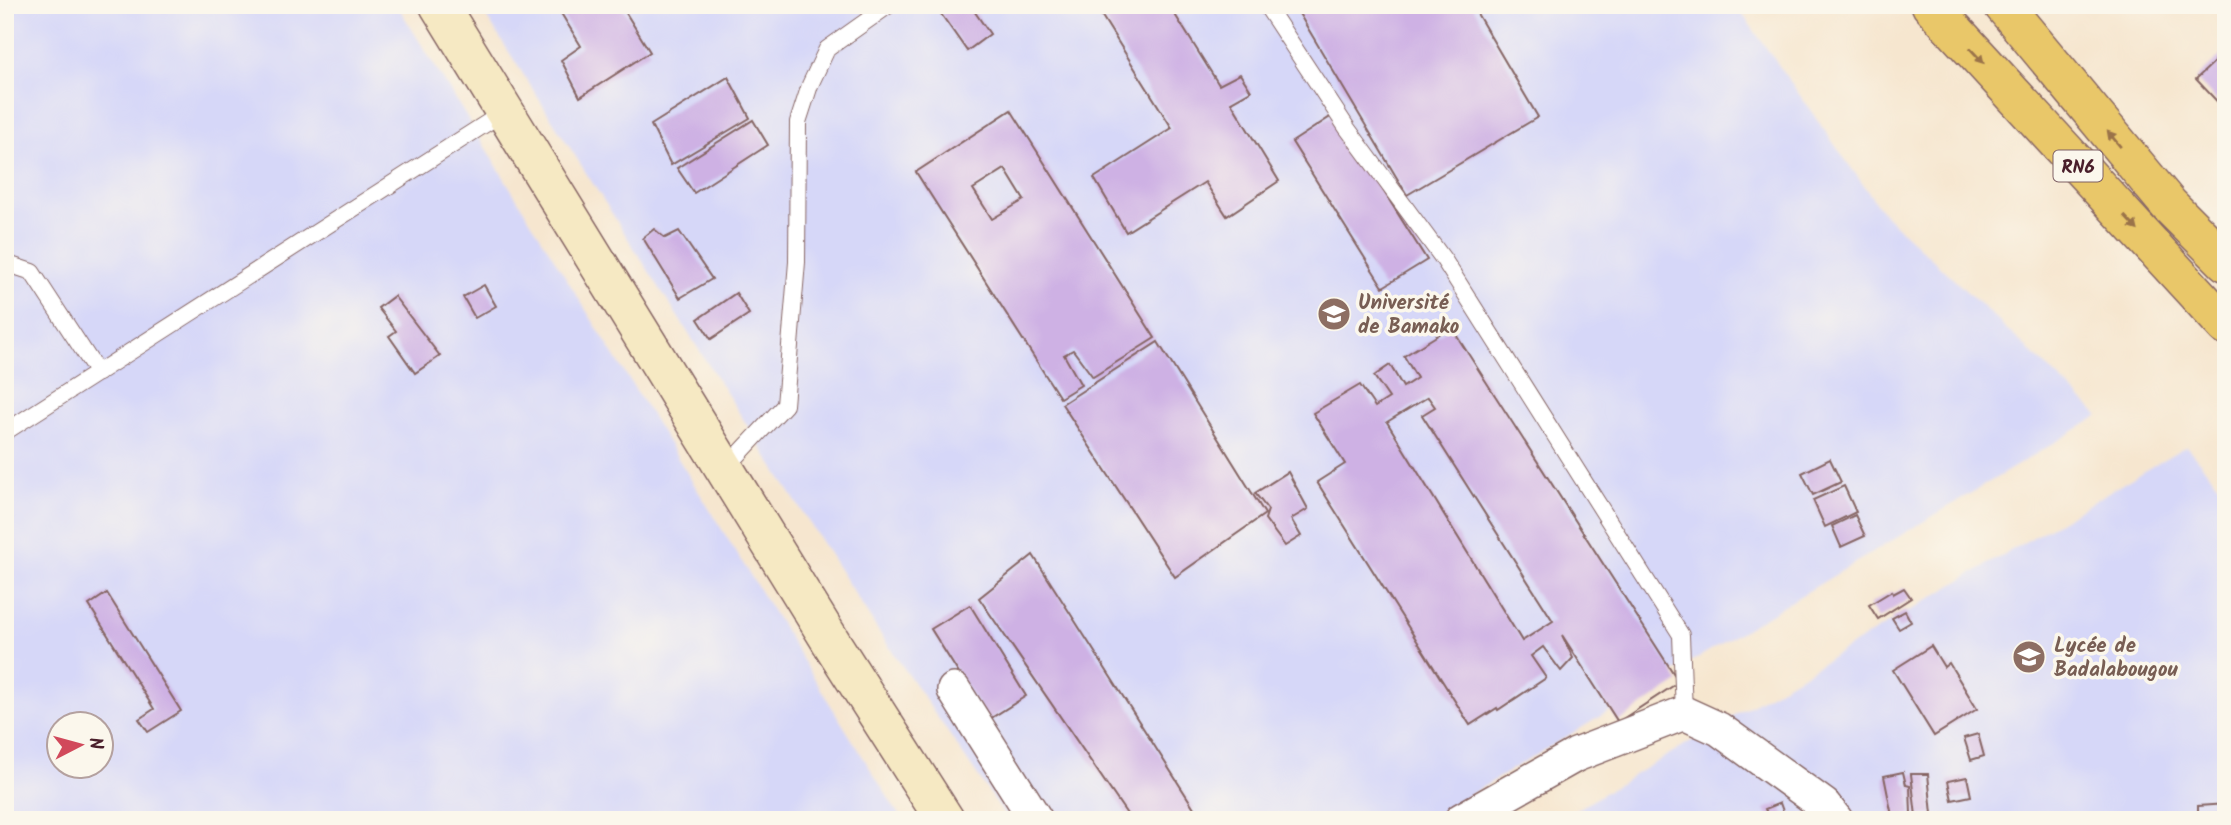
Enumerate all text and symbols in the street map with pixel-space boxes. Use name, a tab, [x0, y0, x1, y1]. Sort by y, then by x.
one-way arrow	[1968, 47, 1984, 64]
one-way arrow	[2107, 130, 2122, 147]
road number: RN6	[2054, 150, 2102, 182]
one-way arrow	[2123, 214, 2139, 232]
place label: Université de Bamako	[1358, 287, 1460, 344]
school or university icon: Université de Bamako	[1315, 295, 1353, 333]
place label: Lycée de Badalabougou	[2054, 630, 2179, 687]
school or university icon: Lycée de Badalabougou	[2010, 638, 2048, 676]
north arrow	[46, 710, 116, 780]
text: N	[79, 736, 110, 751]

